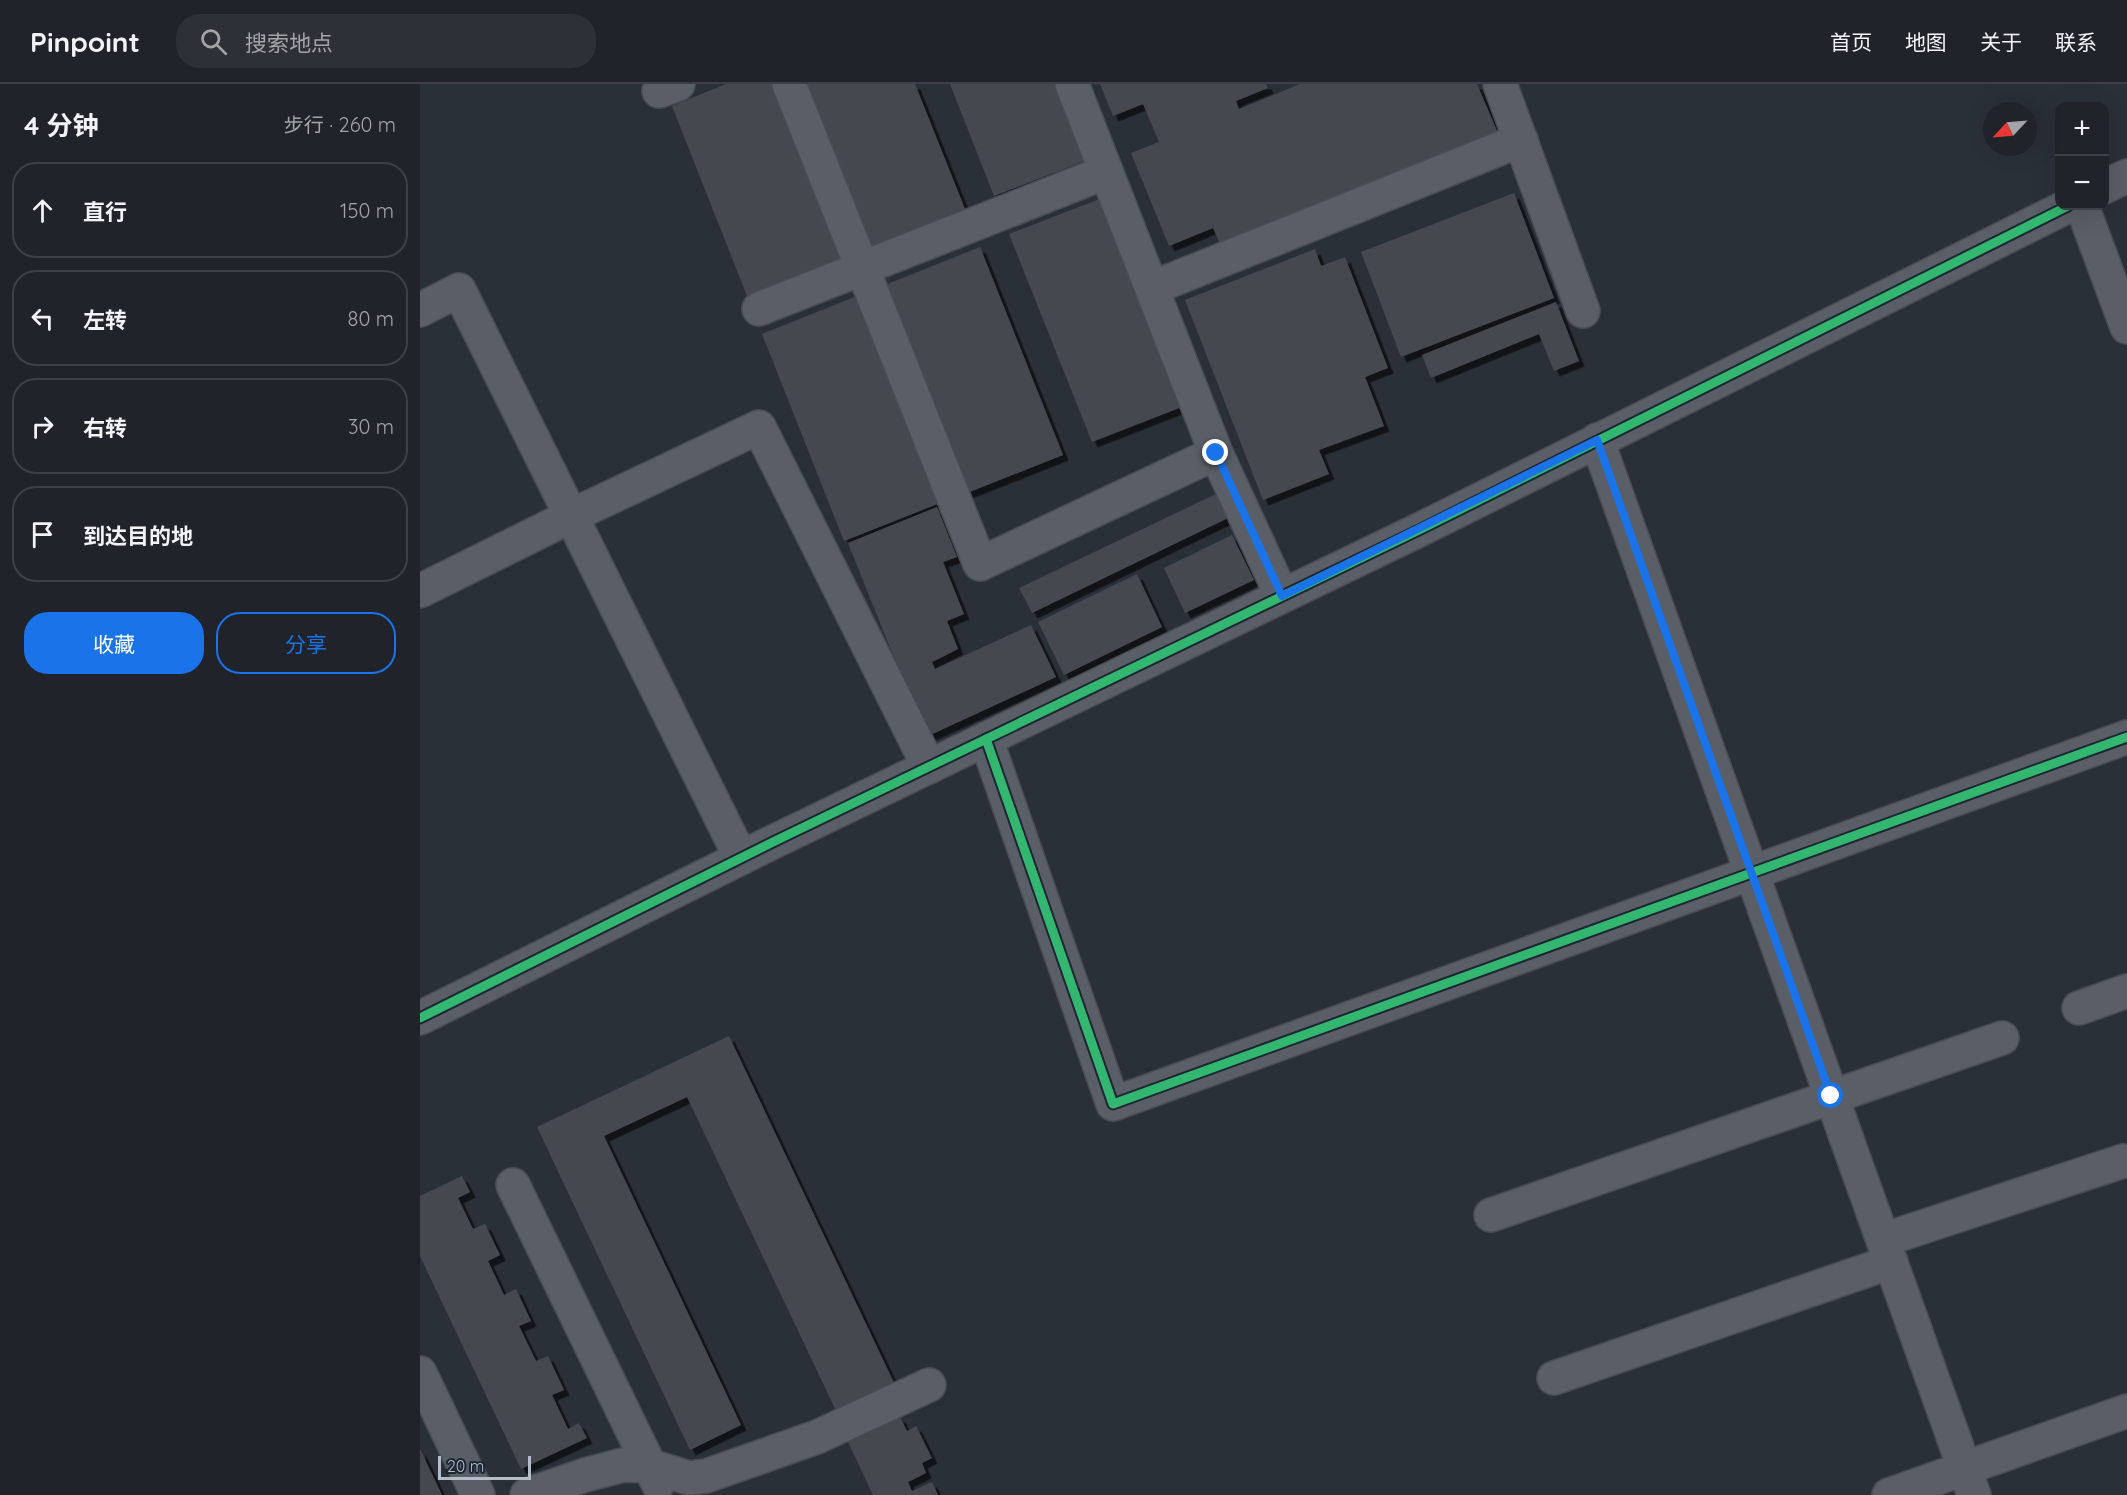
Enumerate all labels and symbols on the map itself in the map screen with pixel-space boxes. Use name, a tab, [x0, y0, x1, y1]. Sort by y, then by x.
north arrow	[1983, 102, 2037, 156]
route end	[1202, 439, 1228, 465]
route start	[1817, 1082, 1843, 1108]
scale bar	[438, 1453, 531, 1480]

